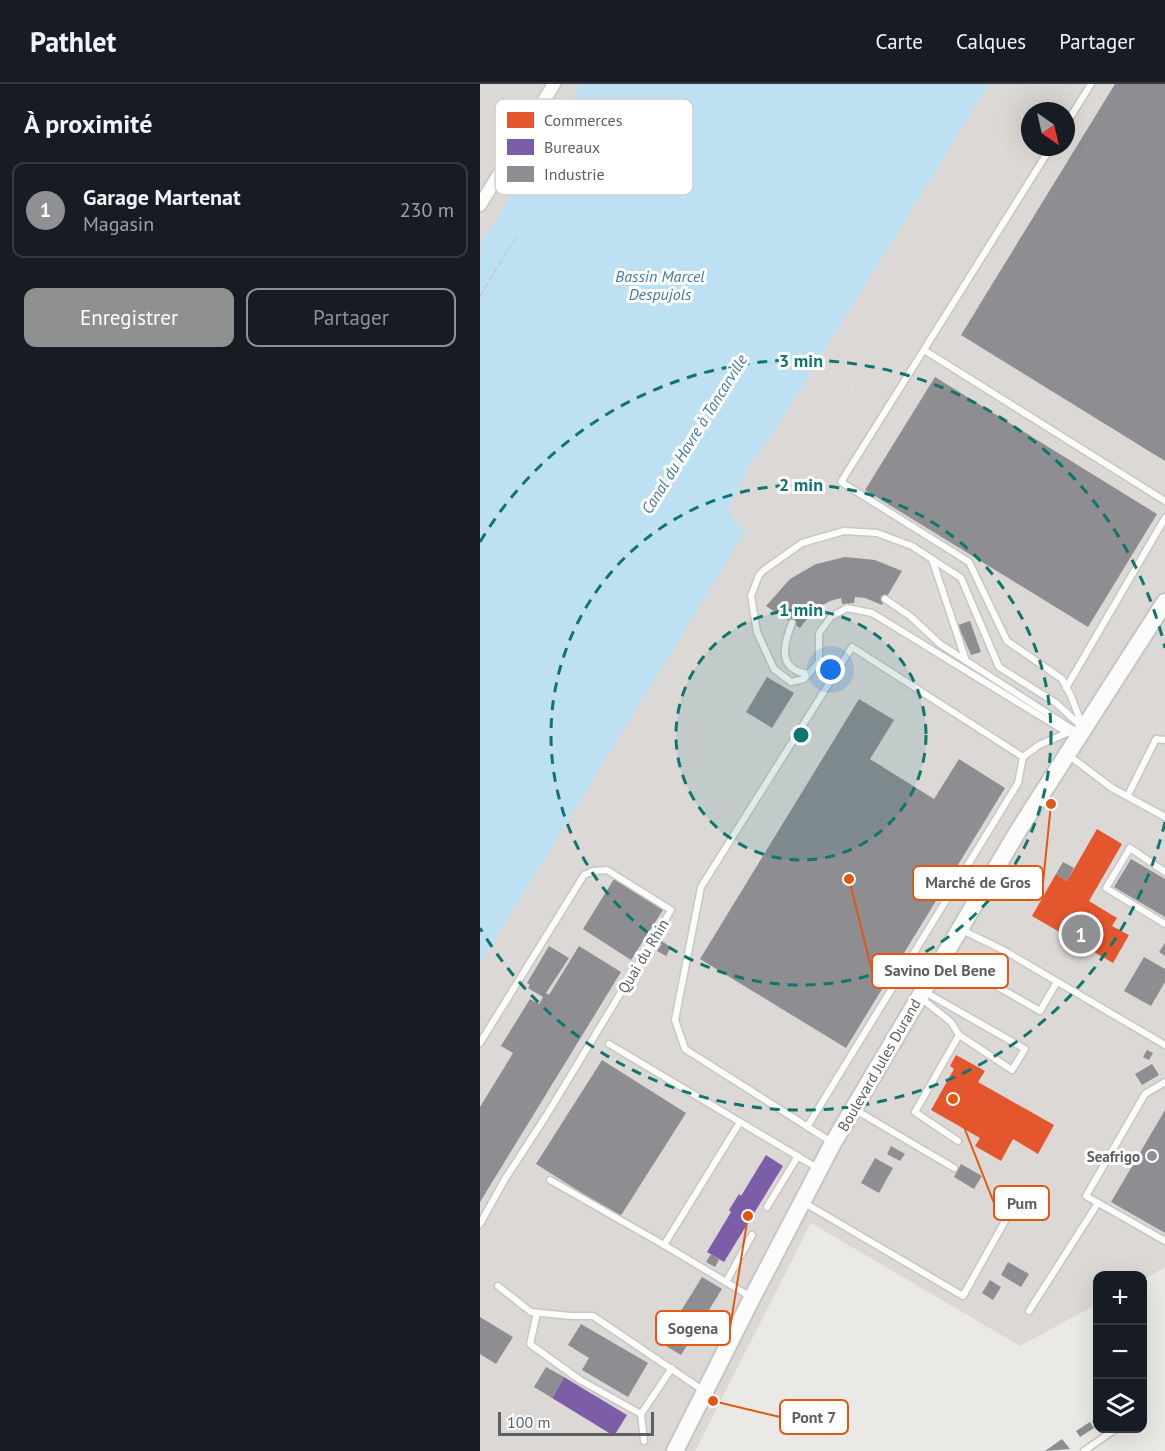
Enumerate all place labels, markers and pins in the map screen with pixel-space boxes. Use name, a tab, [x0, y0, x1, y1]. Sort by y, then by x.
centre of rings	[791, 725, 811, 745]
callout: Marché de Gros	[913, 866, 1043, 900]
pin: 1	[1062, 912, 1100, 956]
callout: Savino Del Bene	[872, 954, 1008, 988]
place label: Seafrigo	[1087, 1147, 1140, 1166]
marker: Seafrigo	[1145, 1149, 1159, 1163]
callout: Pum	[994, 1186, 1049, 1220]
callout: Sogena	[656, 1311, 730, 1345]
callout: Pont 7	[780, 1400, 848, 1434]

